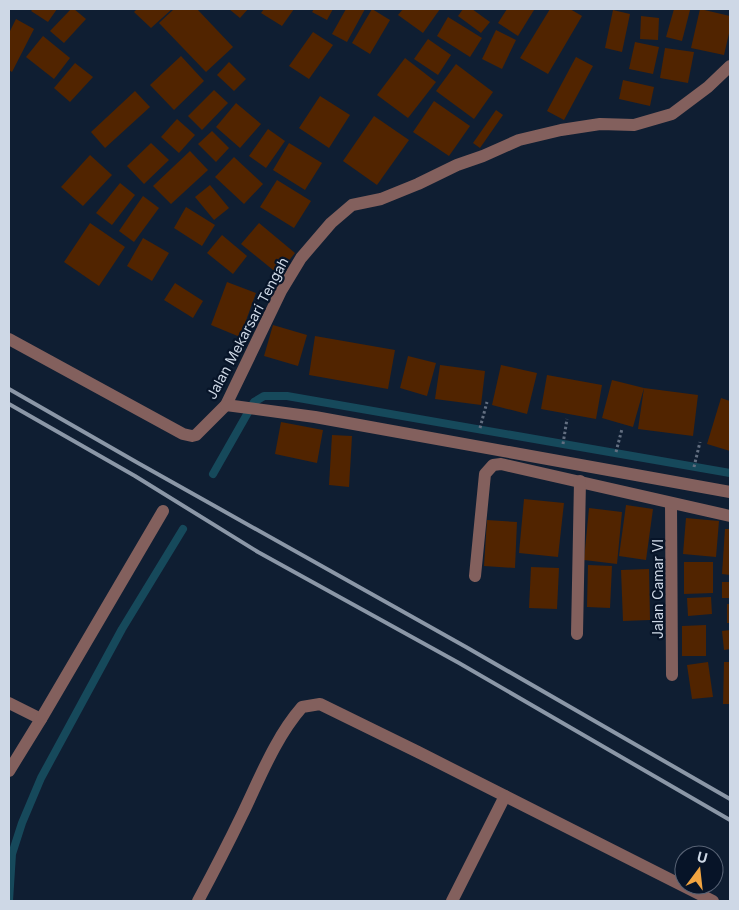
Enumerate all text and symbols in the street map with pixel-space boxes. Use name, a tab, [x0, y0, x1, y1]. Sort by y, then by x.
street label: Jalan Mekarsari Tengah	[202, 254, 292, 402]
street label: Jalan Camar VI	[649, 539, 666, 639]
north arrow	[674, 845, 724, 895]
text: U	[695, 847, 710, 866]

